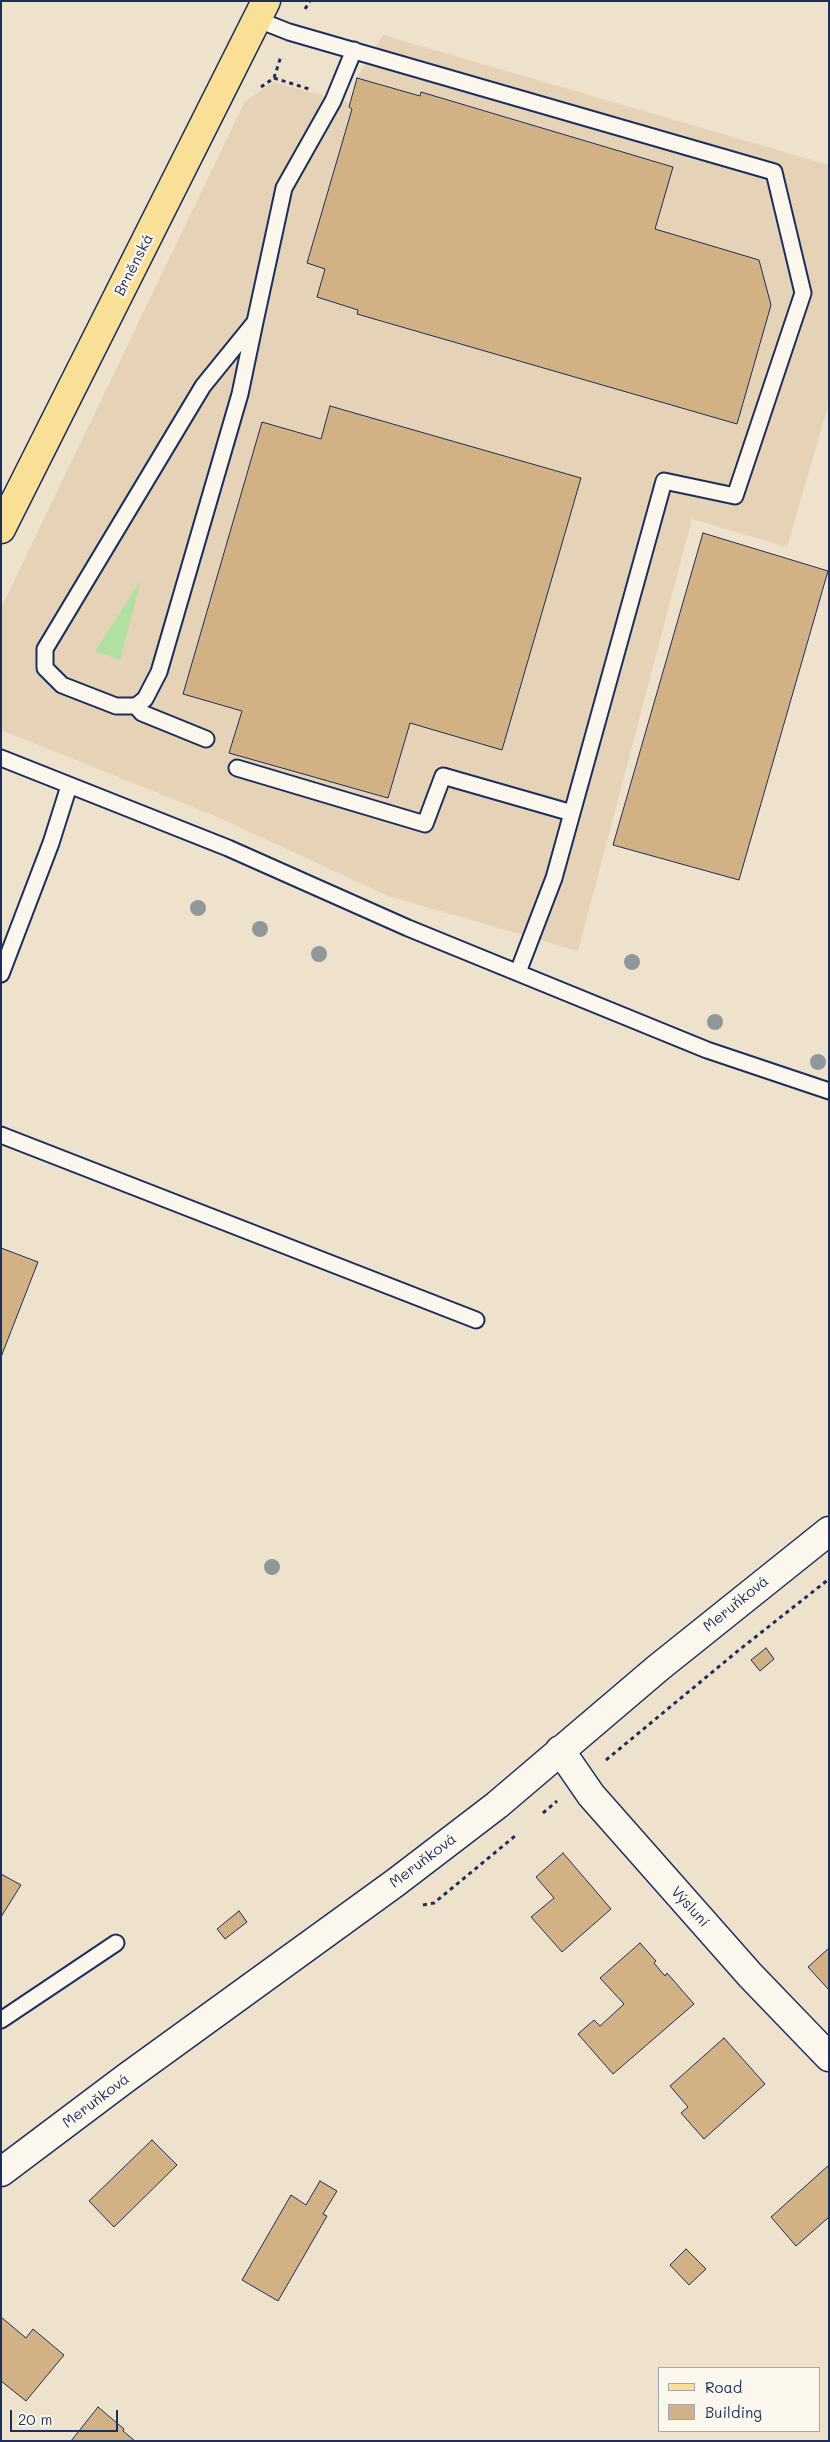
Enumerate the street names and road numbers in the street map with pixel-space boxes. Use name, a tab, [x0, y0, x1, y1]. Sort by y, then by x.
street label: Brněnská	[111, 231, 157, 299]
street label: Meruňková	[700, 1572, 772, 1636]
street label: Meruňková	[386, 1830, 460, 1892]
street label: Výsluní	[667, 1883, 713, 1931]
street label: Meruňková	[59, 2070, 133, 2132]

